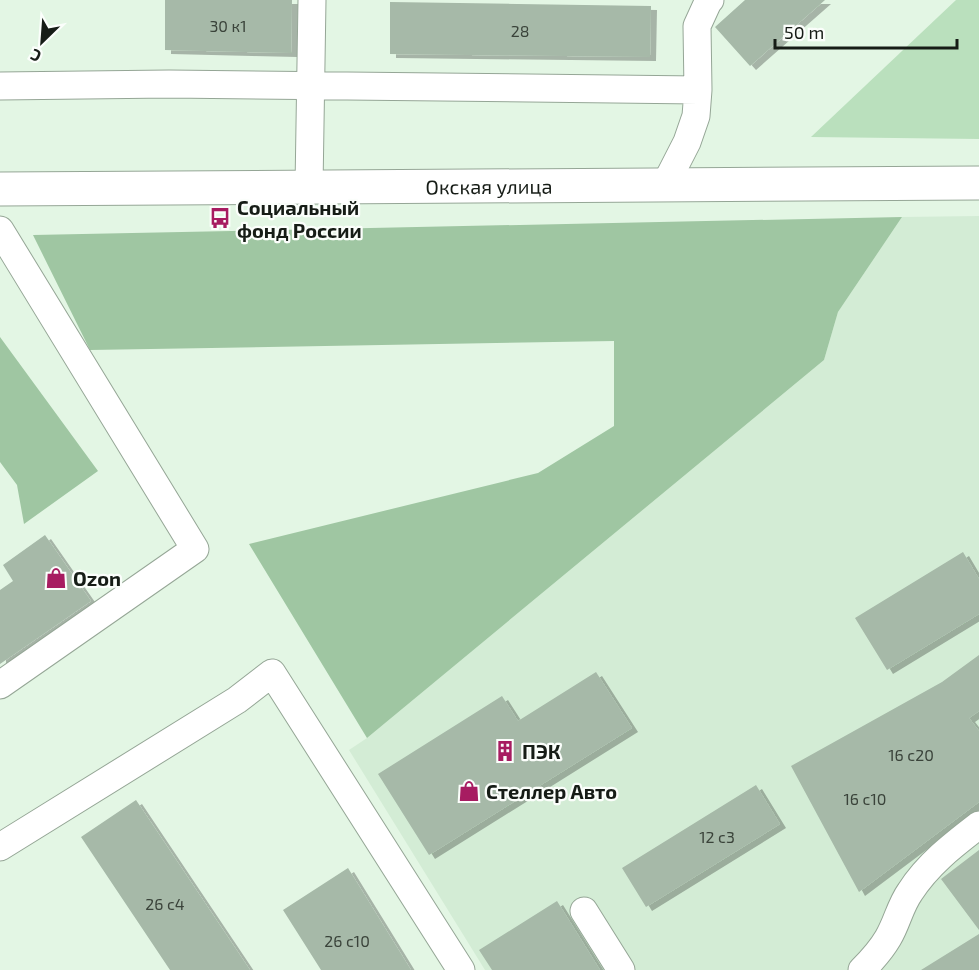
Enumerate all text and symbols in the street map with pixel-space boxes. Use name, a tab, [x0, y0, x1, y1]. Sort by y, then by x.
north arrow	[12, 12, 72, 72]
scale bar	[775, 12, 956, 50]
house number: 30 к1	[209, 16, 247, 35]
house number: 28	[511, 21, 529, 40]
text: 50 m	[784, 21, 824, 43]
text: С	[27, 45, 44, 67]
street label: Окская улица	[425, 174, 553, 199]
place label: Социальный фонд России	[237, 195, 362, 242]
bus stop icon: Социальный фонд России	[208, 206, 232, 230]
shop icon: Ozon	[44, 566, 68, 590]
place label: Ozon	[73, 566, 121, 590]
building icon: ПЭК	[493, 739, 517, 763]
place label: ПЭК	[522, 739, 561, 763]
house number: 16 с20	[888, 745, 934, 764]
shop icon: Стеллер Авто	[457, 779, 481, 803]
place label: Стеллер Авто	[486, 779, 617, 803]
house number: 16 с10	[844, 789, 886, 808]
house number: 12 с3	[699, 827, 735, 846]
house number: 26 с4	[145, 894, 185, 913]
house number: 26 с10	[324, 931, 370, 950]

